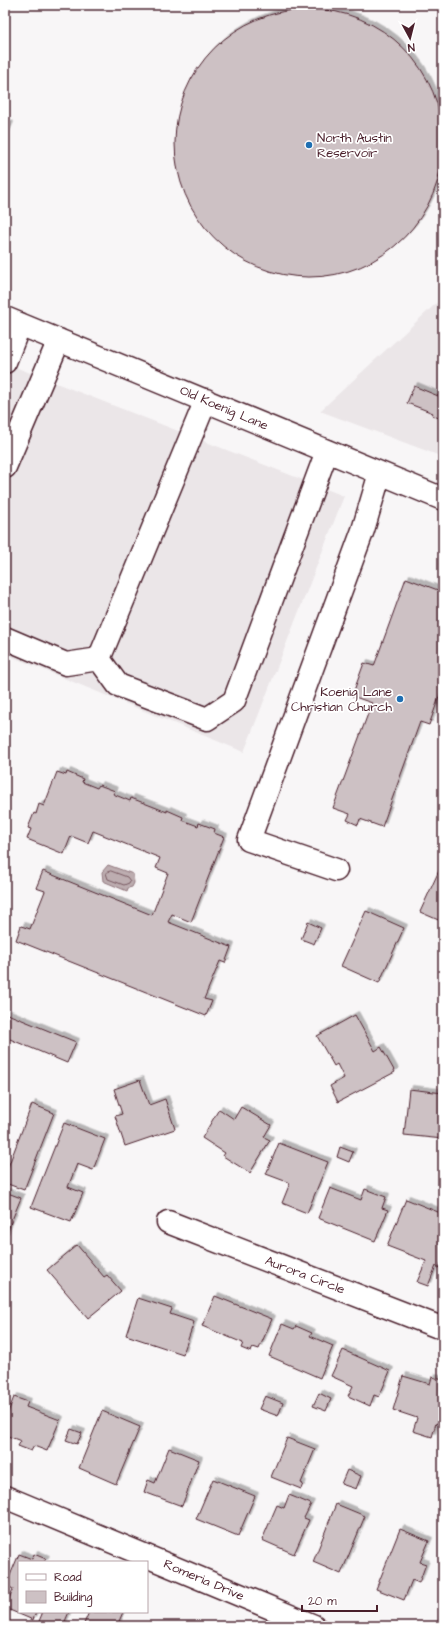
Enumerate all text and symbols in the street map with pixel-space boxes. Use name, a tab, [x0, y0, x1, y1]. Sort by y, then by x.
north arrow	[390, 18, 430, 58]
text: N	[407, 40, 415, 55]
place label: North Austin Reservoir	[317, 129, 392, 162]
marker: North Austin Reservoir	[304, 140, 314, 150]
street label: Old Koenig Lane	[177, 381, 271, 436]
place label: Koenig Lane Christian Church	[291, 683, 393, 716]
marker: Koenig Lane Christian Church	[395, 694, 405, 704]
street label: Aurora Circle	[263, 1252, 347, 1298]
street label: Romeria Drive	[161, 1555, 247, 1605]
legend	[18, 1561, 148, 1613]
text: Road	[54, 1569, 82, 1586]
scale bar	[302, 1587, 377, 1613]
text: Building	[54, 1589, 92, 1607]
text: 20 m	[308, 1593, 337, 1610]

